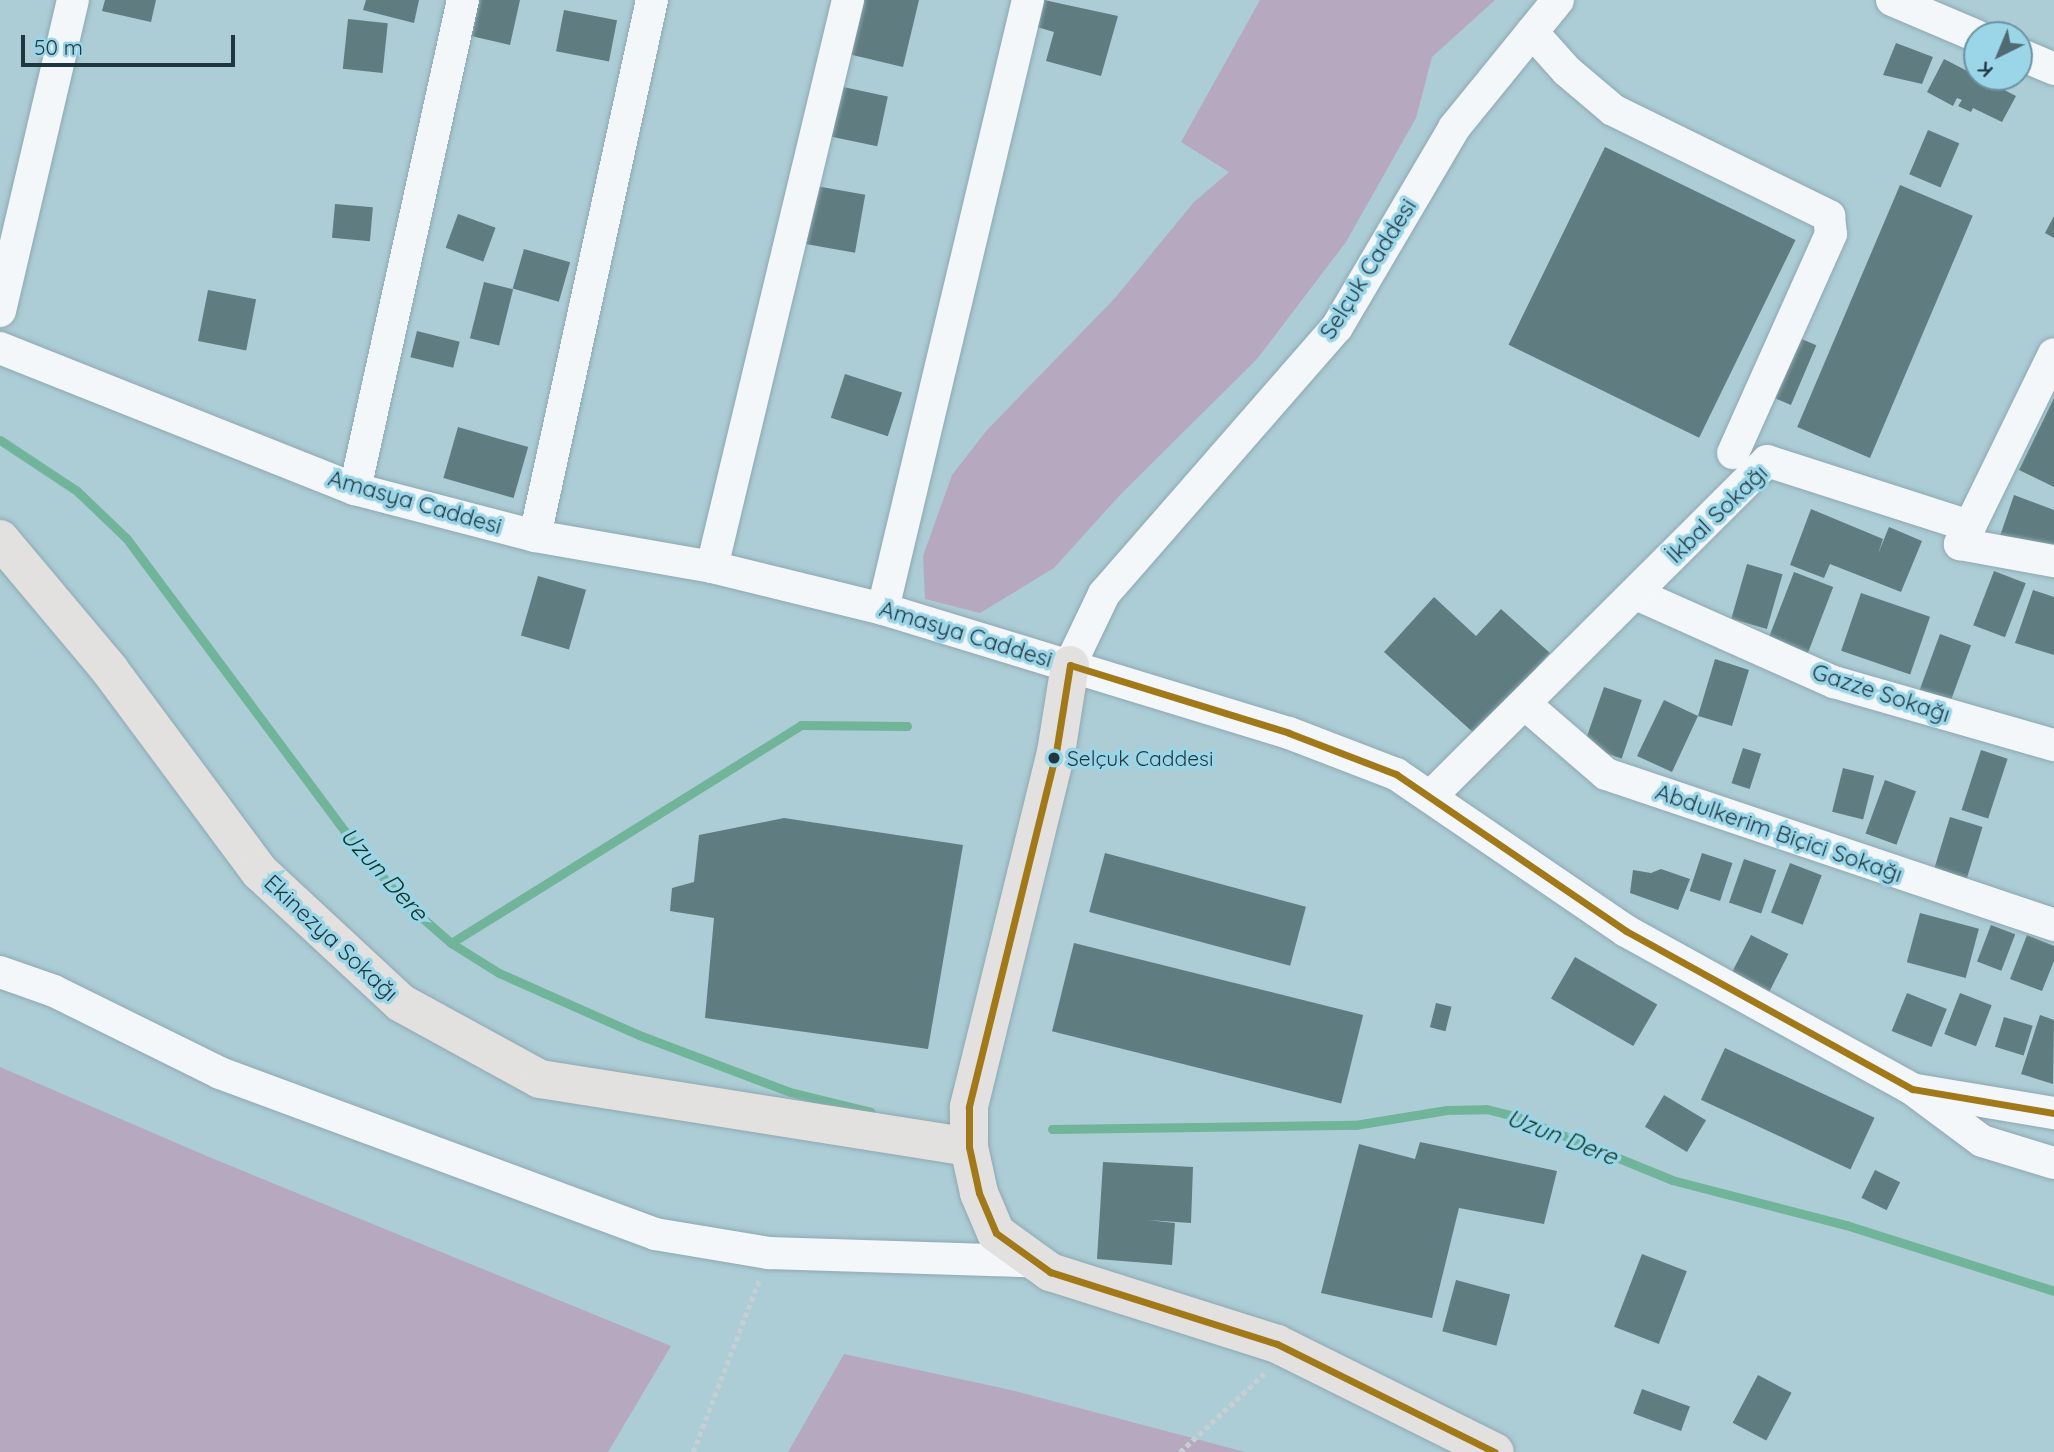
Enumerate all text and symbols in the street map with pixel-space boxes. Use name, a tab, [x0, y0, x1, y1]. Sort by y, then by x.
scale bar	[24, 21, 238, 65]
north arrow	[1963, 21, 2033, 91]
text: 50 m	[34, 34, 83, 60]
text: K	[1972, 57, 1998, 83]
street label: Selçuk Caddesi	[1314, 194, 1422, 344]
street label: İkbal Sokağı	[1661, 459, 1773, 569]
street label: Amasya Caddesi	[325, 464, 505, 540]
street label: Amasya Caddesi	[876, 595, 1056, 673]
street label: Gazze Sokağı	[1808, 658, 1954, 728]
place label: Selçuk Caddesi	[1067, 745, 1213, 771]
marker: Selçuk Caddesi	[1047, 751, 1061, 765]
street label: Abdulkerim Biçici Sokağı	[1652, 778, 1906, 888]
water label: Uzun Dere	[334, 821, 434, 927]
street label: Ekinezya Sokağı	[258, 869, 404, 1007]
water label: Uzun Dere	[1503, 1103, 1621, 1171]

